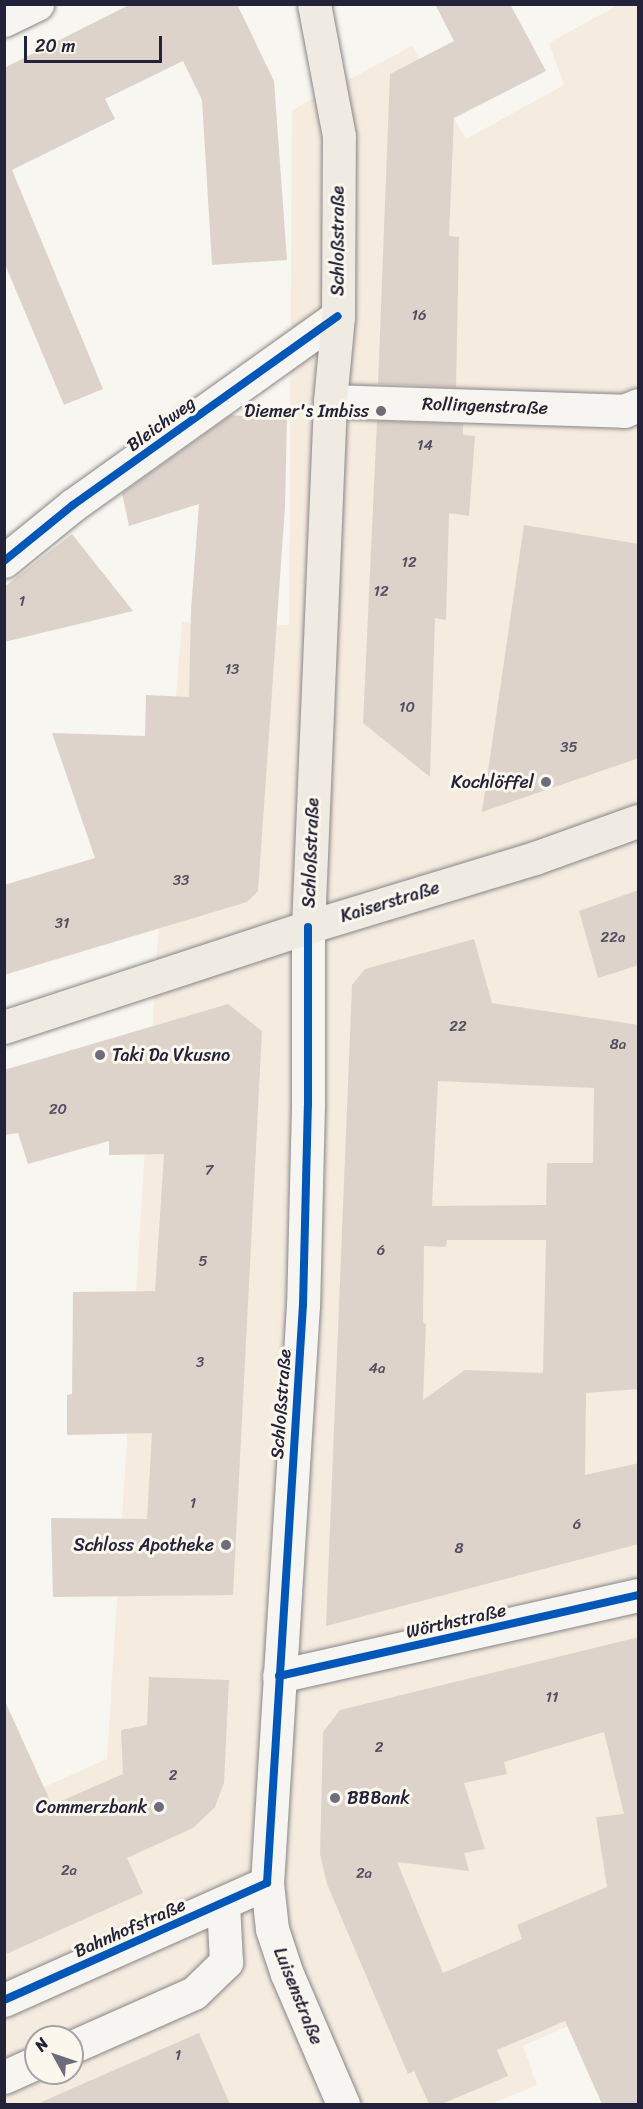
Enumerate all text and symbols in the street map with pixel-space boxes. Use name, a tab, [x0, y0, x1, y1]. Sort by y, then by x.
scale bar	[27, 24, 165, 62]
text: 20 m	[35, 30, 75, 62]
street label: Schloßstraße	[327, 186, 349, 296]
house number: 16	[412, 307, 426, 325]
street label: Bleichweg	[123, 392, 199, 456]
street label: Rollingenstraße	[422, 393, 548, 419]
place label: Diemer's Imbiss	[244, 400, 369, 422]
marker: Diemer's Imbiss	[374, 404, 388, 418]
house number: 14	[417, 437, 433, 455]
house number: 12	[401, 554, 417, 572]
house number: 12	[373, 583, 389, 601]
house number: 1	[19, 593, 25, 611]
house number: 13	[225, 661, 239, 679]
house number: 10	[399, 699, 415, 717]
house number: 35	[560, 739, 578, 757]
place label: Kochlöffel	[451, 771, 534, 793]
marker: Kochlöffel	[539, 775, 553, 789]
street label: Schloßstraße	[298, 798, 324, 908]
house number: 33	[173, 872, 189, 890]
street label: Kaiserstraße	[338, 877, 442, 927]
house number: 31	[55, 915, 69, 933]
house number: 22a	[601, 929, 625, 947]
house number: 22	[449, 1018, 467, 1036]
house number: 8a	[610, 1036, 626, 1054]
place label: Taki Da Vkusno	[112, 1044, 230, 1066]
marker: Taki Da Vkusno	[93, 1048, 107, 1062]
house number: 20	[49, 1101, 67, 1119]
house number: 7	[205, 1162, 213, 1180]
house number: 6	[377, 1242, 385, 1260]
house number: 5	[198, 1253, 208, 1271]
street label: Schloßstraße	[266, 1348, 296, 1460]
house number: 3	[196, 1354, 204, 1372]
house number: 4a	[369, 1360, 385, 1378]
house number: 1	[190, 1495, 196, 1513]
house number: 6	[573, 1516, 581, 1534]
place label: Schloss Apotheke	[74, 1534, 214, 1556]
marker: Schloss Apotheke	[219, 1538, 233, 1552]
house number: 8	[454, 1540, 464, 1558]
street label: Wörthstraße	[404, 1599, 508, 1643]
house number: 11	[546, 1689, 558, 1707]
house number: 2	[375, 1739, 383, 1757]
house number: 2	[169, 1767, 177, 1785]
place label: BBBank	[347, 1787, 410, 1809]
marker: BBBank	[328, 1791, 342, 1805]
place label: Commerzbank	[36, 1796, 147, 1818]
marker: Commerzbank	[152, 1800, 166, 1814]
house number: 2a	[61, 1862, 77, 1880]
house number: 2a	[356, 1865, 372, 1883]
street label: Bahnhofstraße	[71, 1894, 189, 1962]
street label: Luisenstraße	[269, 1944, 327, 2048]
north arrow	[24, 2025, 84, 2085]
text: N	[27, 2031, 56, 2058]
house number: 1	[175, 2047, 181, 2065]

